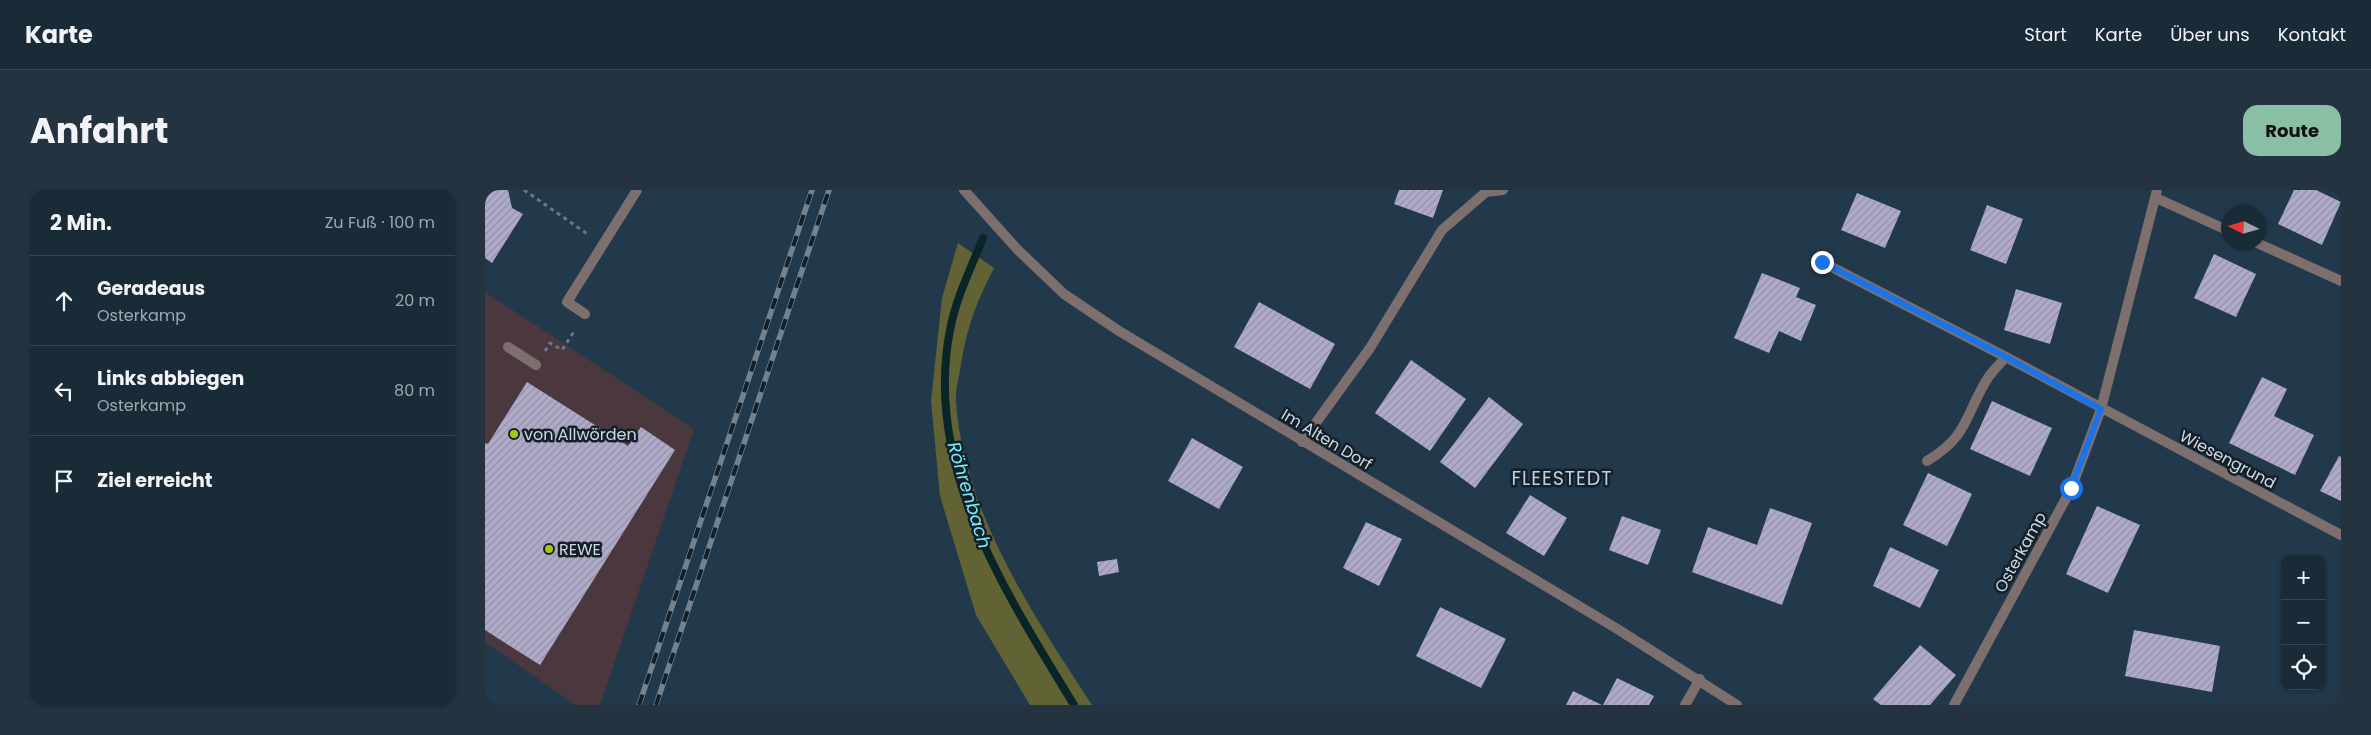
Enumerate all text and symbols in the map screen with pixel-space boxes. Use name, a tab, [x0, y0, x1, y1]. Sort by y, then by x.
text: Karte	[25, 18, 93, 51]
text: Start	[2024, 22, 2067, 47]
text: Karte	[2095, 22, 2142, 47]
text: Über uns	[2170, 22, 2250, 47]
text: Kontakt	[2278, 22, 2346, 47]
button: Route	[2243, 105, 2341, 156]
text: Anfahrt	[30, 106, 169, 155]
north arrow	[2221, 205, 2266, 250]
text: 2 Min.	[50, 208, 112, 237]
text: Zu Fuß · 100 m	[325, 211, 435, 234]
route end	[1811, 251, 1834, 274]
text: Geradeaus	[97, 275, 205, 302]
icon: ahead	[50, 287, 78, 315]
text: 20 m	[395, 289, 435, 312]
text: Osterkamp	[97, 304, 186, 327]
text: Links abbiegen	[97, 365, 244, 392]
icon: left	[50, 377, 78, 405]
text: 80 m	[394, 379, 435, 402]
text: Osterkamp	[97, 394, 186, 417]
street label: Im Alten Dorf	[1277, 403, 1377, 476]
place label: von Allwörden	[524, 423, 637, 446]
street label: Wiesengrund	[2176, 424, 2280, 494]
marker: von Allwörden	[508, 428, 520, 440]
water label: Röhrenbach	[941, 439, 998, 551]
district label: FLEESTEDT	[1511, 465, 1613, 492]
icon: arrive	[50, 467, 78, 495]
text: Ziel erreicht	[97, 467, 213, 494]
route start	[2060, 477, 2083, 500]
street label: Osterkamp	[1989, 508, 2052, 597]
place label: REWE	[559, 538, 601, 561]
marker: REWE	[543, 543, 555, 555]
map controls	[2281, 555, 2326, 690]
button: +	[2281, 555, 2326, 600]
button: −	[2281, 600, 2326, 645]
button: locate	[2281, 645, 2326, 690]

